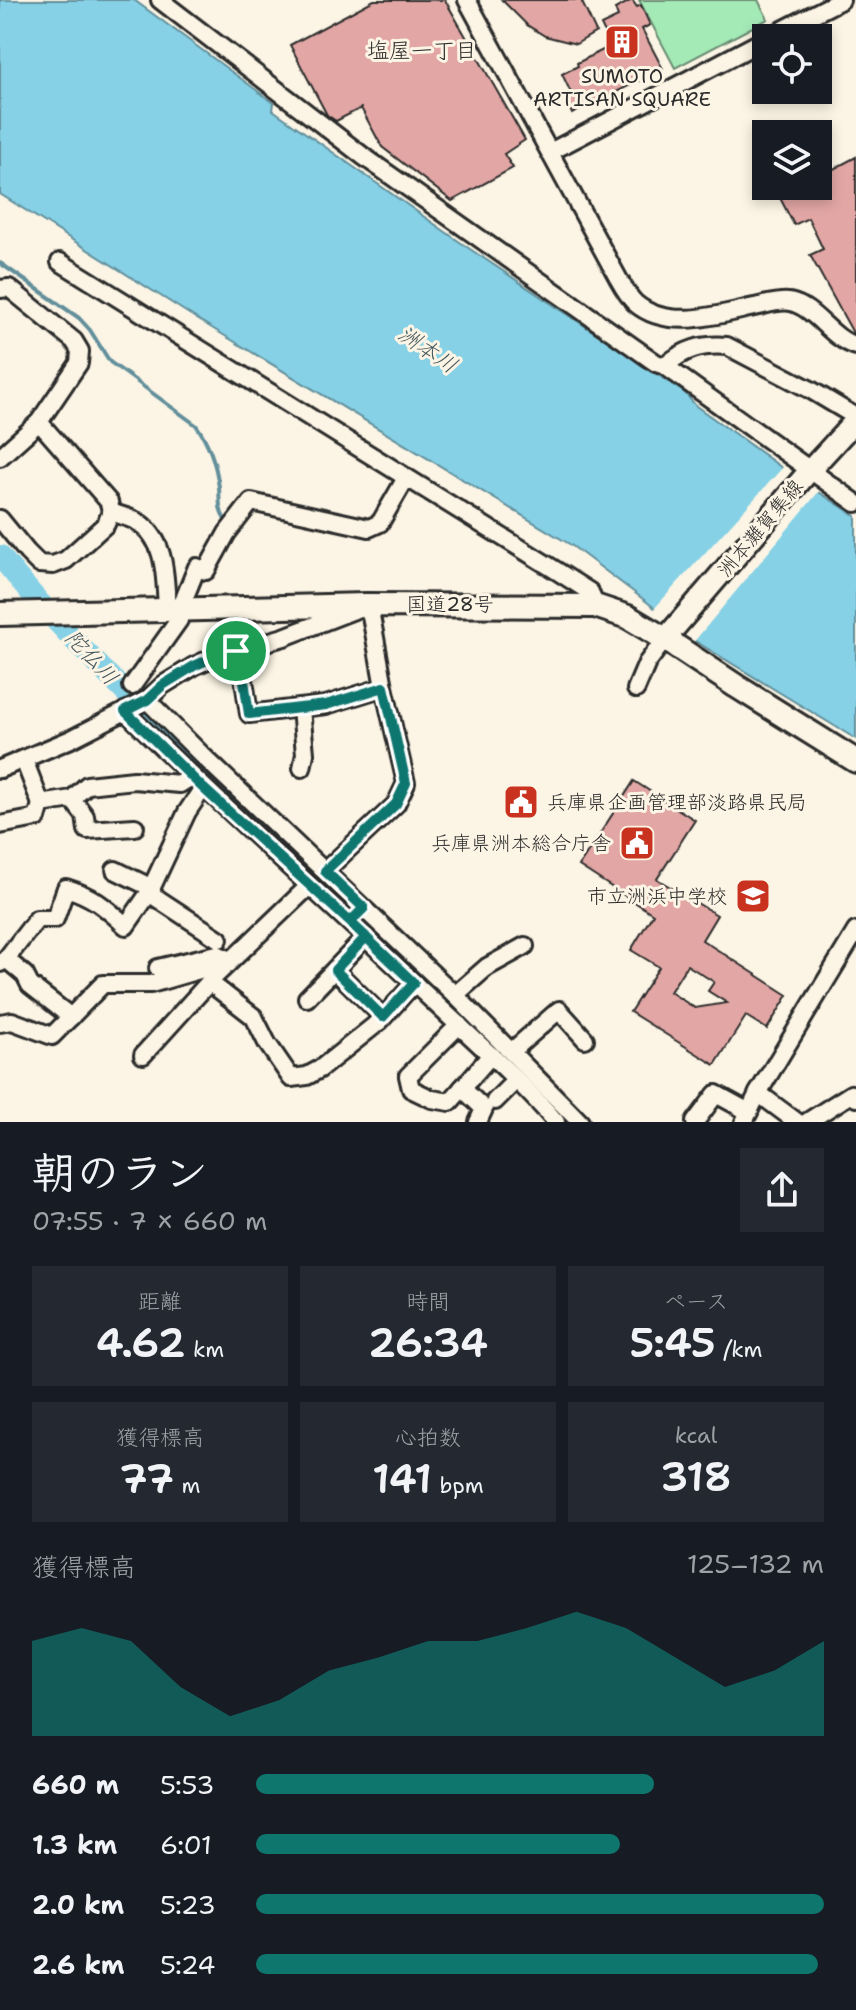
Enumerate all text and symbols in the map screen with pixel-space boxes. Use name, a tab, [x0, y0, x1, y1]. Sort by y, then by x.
building icon: SUMOTO ARTISAN SQUARE	[603, 23, 641, 61]
map controls	[752, 24, 832, 200]
button: locate	[752, 24, 832, 104]
district label: 塩屋一丁目	[367, 36, 477, 65]
place label: SUMOTO ARTISAN SQUARE	[533, 63, 711, 112]
button: layers	[752, 120, 832, 200]
water label: 洲本川	[392, 319, 463, 380]
street label: 洲本灘賀集線	[711, 474, 809, 582]
street label: 国道28号	[406, 591, 494, 617]
pin	[202, 617, 270, 685]
water label: 陀仏川	[59, 623, 125, 691]
icon: arrive	[214, 629, 258, 673]
public building icon: 兵庫県企画管理部淡路県民局	[502, 783, 540, 821]
place label: 兵庫県企画管理部淡路県民局	[547, 789, 807, 815]
public building icon: 兵庫県洲本総合庁舎	[618, 824, 656, 862]
place label: 兵庫県洲本総合庁舎	[431, 830, 611, 856]
school or university icon: 市立洲浜中学校	[734, 877, 772, 915]
place label: 市立洲浜中学校	[587, 883, 727, 909]
text: 朝のラン	[32, 1143, 208, 1202]
button: share	[740, 1148, 824, 1232]
text: 07:55 · 7 × 660 m	[32, 1203, 267, 1238]
text: 距離	[138, 1287, 182, 1316]
text: 時間	[406, 1287, 450, 1316]
text: ペース	[664, 1287, 728, 1316]
text: 4.62	[96, 1316, 186, 1370]
text: 26:34	[368, 1316, 488, 1370]
text: 5:45	[630, 1316, 716, 1370]
text: km	[186, 1335, 224, 1364]
text: /km	[716, 1335, 762, 1364]
text: kcal	[675, 1421, 717, 1450]
text: 獲得標高	[116, 1423, 204, 1452]
text: 心拍数	[395, 1423, 461, 1452]
text: 318	[660, 1450, 732, 1504]
text: 77	[120, 1452, 174, 1506]
text: 141	[372, 1452, 432, 1506]
text: m	[174, 1471, 200, 1500]
text: bpm	[432, 1471, 484, 1500]
text: 125–132 m	[687, 1546, 824, 1581]
text: 獲得標高	[32, 1549, 136, 1584]
text: 660 m	[32, 1767, 119, 1802]
text: 5:53	[160, 1767, 214, 1802]
text: 1.3 km	[32, 1827, 117, 1862]
text: 6:01	[160, 1827, 212, 1862]
text: 2.0 km	[32, 1887, 124, 1922]
text: 5:23	[160, 1887, 216, 1922]
text: 2.6 km	[32, 1947, 125, 1982]
text: 5:24	[160, 1947, 215, 1982]

